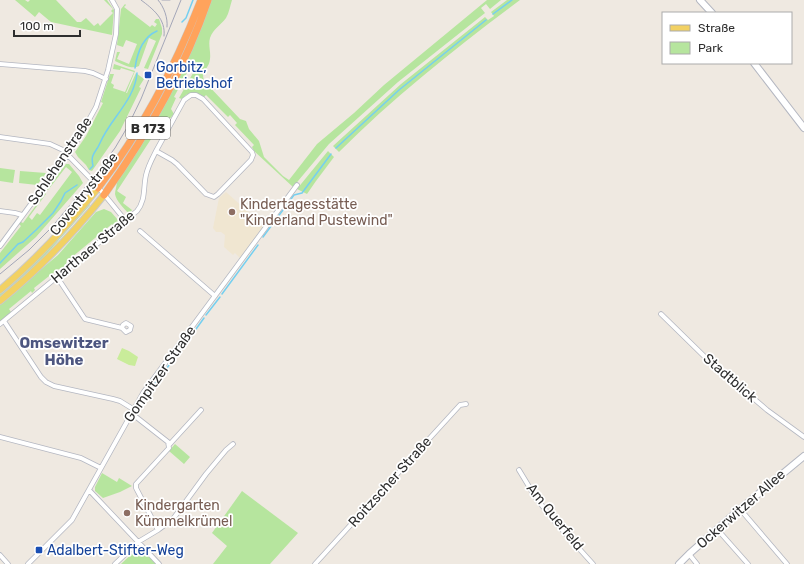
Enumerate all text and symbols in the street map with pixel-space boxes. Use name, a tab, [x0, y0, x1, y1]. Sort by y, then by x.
scale bar	[14, 12, 80, 38]
legend	[662, 12, 792, 64]
text: 100 m	[20, 19, 54, 33]
text: Straße	[698, 21, 735, 35]
text: Park	[698, 41, 724, 55]
place label: Gorbitz, Betriebshof	[156, 59, 233, 92]
marker: Gorbitz, Betriebshof	[143, 70, 153, 80]
street label: Schlehenstraße	[24, 114, 96, 208]
road number: B 173	[126, 117, 170, 139]
street label: Coventrystraße	[46, 149, 122, 239]
place label: Kindertagesstätte "Kinderland Pustewind"	[240, 196, 393, 229]
street label: Harthaer Straße	[48, 207, 139, 287]
marker: Kindertagesstätte "Kinderland Pustewind"	[227, 207, 237, 217]
street label: Gompitzer Straße	[120, 322, 200, 425]
district label: Omsewitzer Höhe	[19, 334, 109, 369]
street label: Stadtblick	[700, 350, 761, 407]
street label: Roitzscher Straße	[345, 433, 435, 531]
street label: Ockerwitzer Allee	[693, 466, 789, 552]
street label: Am Querfeld	[523, 480, 587, 554]
place label: Kindergarten Kümmelkrümel	[135, 497, 232, 530]
marker: Kindergarten Kümmelkrümel	[122, 508, 132, 518]
place label: Adalbert-Stifter-Weg	[47, 542, 184, 559]
marker: Adalbert-Stifter-Weg	[34, 545, 44, 555]

